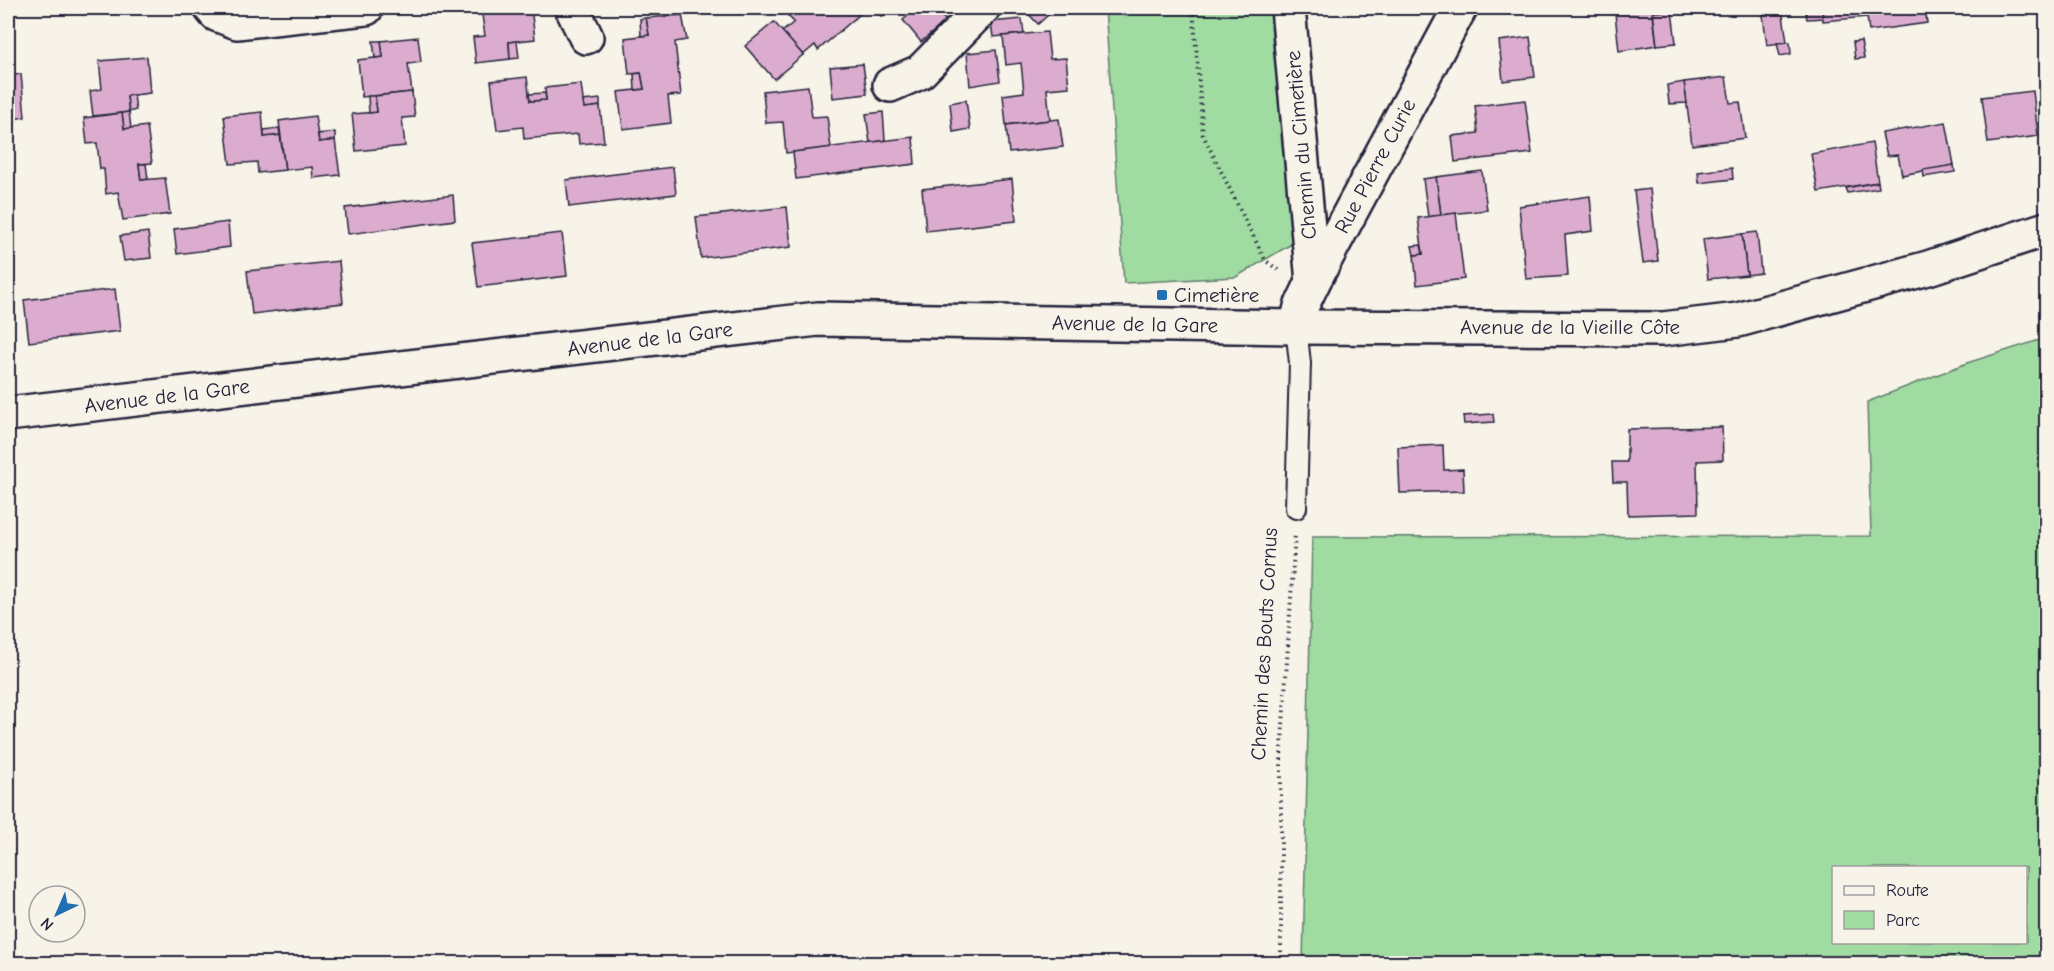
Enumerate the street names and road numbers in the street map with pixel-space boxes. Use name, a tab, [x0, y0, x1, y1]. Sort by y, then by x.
street label: Chemin du Cimetière	[1281, 50, 1321, 240]
street label: Rue Pierre Curie	[1329, 95, 1421, 237]
street label: Avenue de la Gare	[1052, 311, 1218, 337]
street label: Avenue de la Vieille Côte	[1460, 315, 1680, 339]
street label: Avenue de la Gare	[566, 317, 734, 361]
street label: Avenue de la Gare	[83, 374, 251, 418]
street label: Chemin des Bouts Cornus	[1246, 527, 1282, 761]

